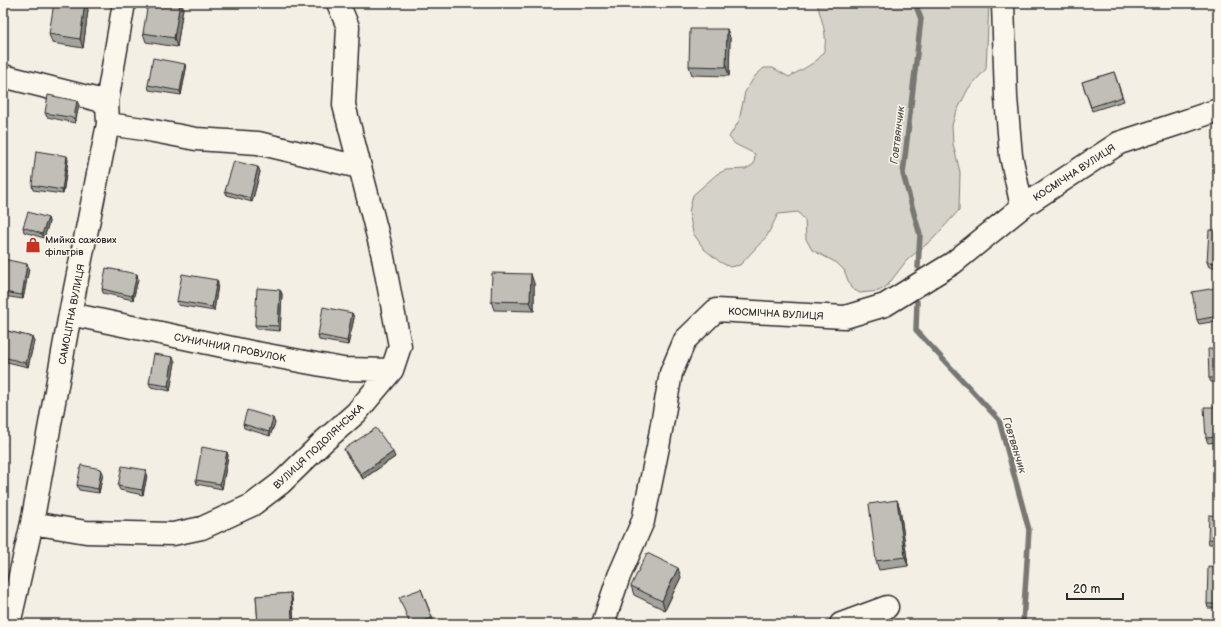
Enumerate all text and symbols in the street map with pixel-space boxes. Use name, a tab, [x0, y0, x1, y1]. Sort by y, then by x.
water label: Говтвянчик	[887, 105, 908, 165]
street label: КОСМІЧНА ВУЛИЦЯ	[1031, 142, 1118, 204]
place label: Мийка сажових фільтрів	[45, 234, 117, 258]
shop icon: Мийка сажових фільтрів	[24, 236, 42, 254]
street label: САМОЦІТНА ВУЛИЦЯ	[56, 263, 88, 365]
street label: КОСМІЧНА ВУЛИЦЯ	[728, 306, 824, 322]
street label: СУНИЧНИЙ ПРОВУЛОК	[173, 331, 287, 365]
street label: ВУЛИЦЯ ПОДОЛЯНСЬКА	[271, 401, 367, 492]
water label: Говтвянчик	[1000, 415, 1029, 475]
scale bar	[1067, 575, 1123, 601]
text: 20 m	[1073, 582, 1100, 597]

